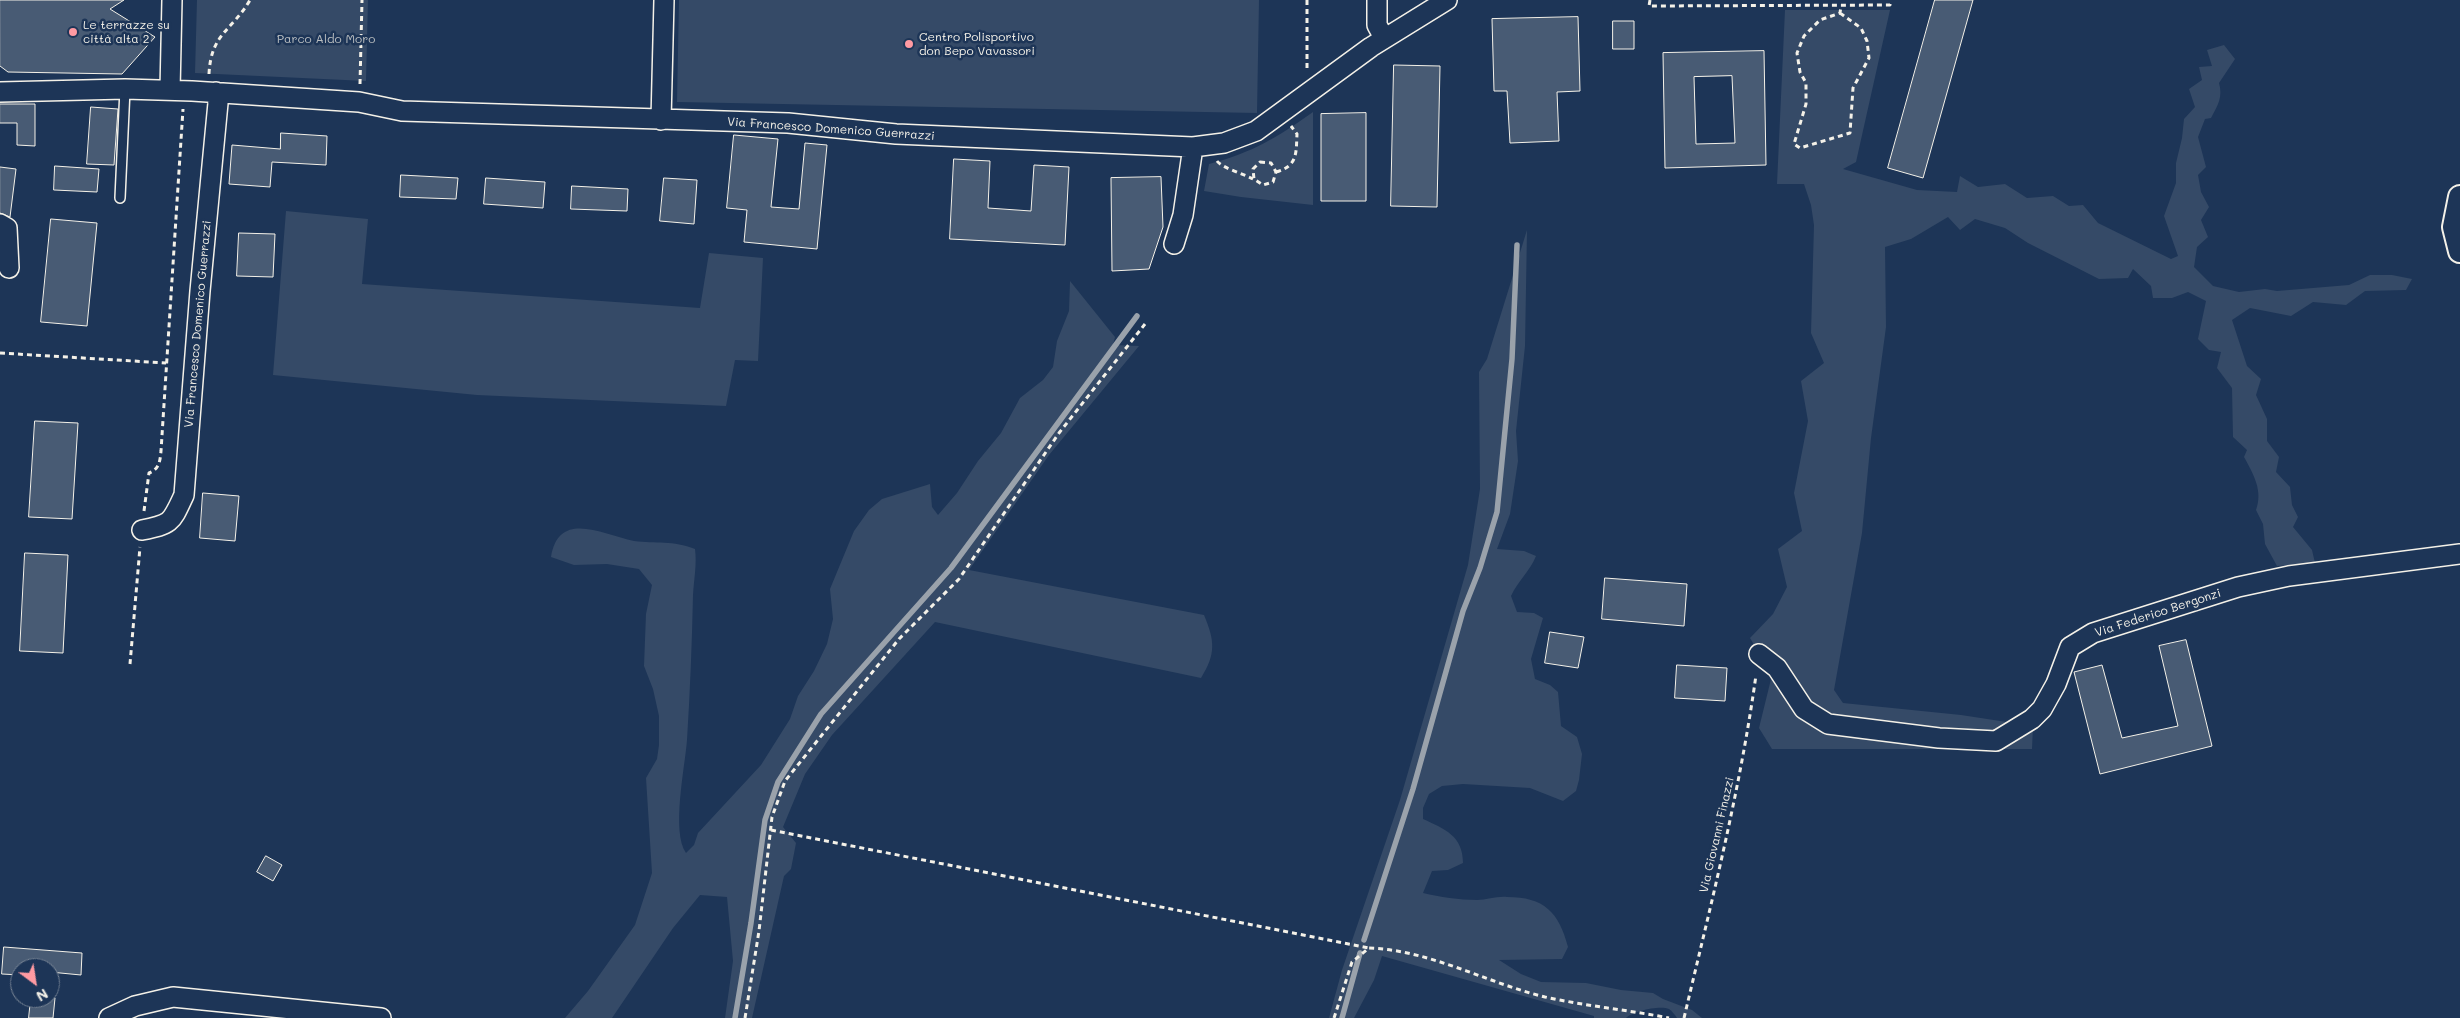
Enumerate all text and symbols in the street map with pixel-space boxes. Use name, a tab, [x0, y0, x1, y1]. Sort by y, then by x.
place label: Le terrazze su città alta 2	[83, 18, 170, 46]
marker: Le terrazze su città alta 2	[67, 26, 79, 38]
place label: Centro Polisportivo don Bepo Vavassori	[919, 30, 1035, 58]
park label: Parco Aldo Moro	[277, 32, 375, 46]
marker: Centro Polisportivo don Bepo Vavassori	[903, 38, 915, 50]
street label: Via Francesco Domenico Guerrazzi	[727, 115, 935, 143]
street label: Via Francesco Domenico Guerrazzi	[182, 220, 214, 428]
street label: Via Federico Bergonzi	[2093, 586, 2223, 640]
street label: Via Giovanni Finazzi	[1697, 776, 1737, 894]
north arrow	[10, 958, 60, 1008]
text: N	[33, 985, 52, 1006]

